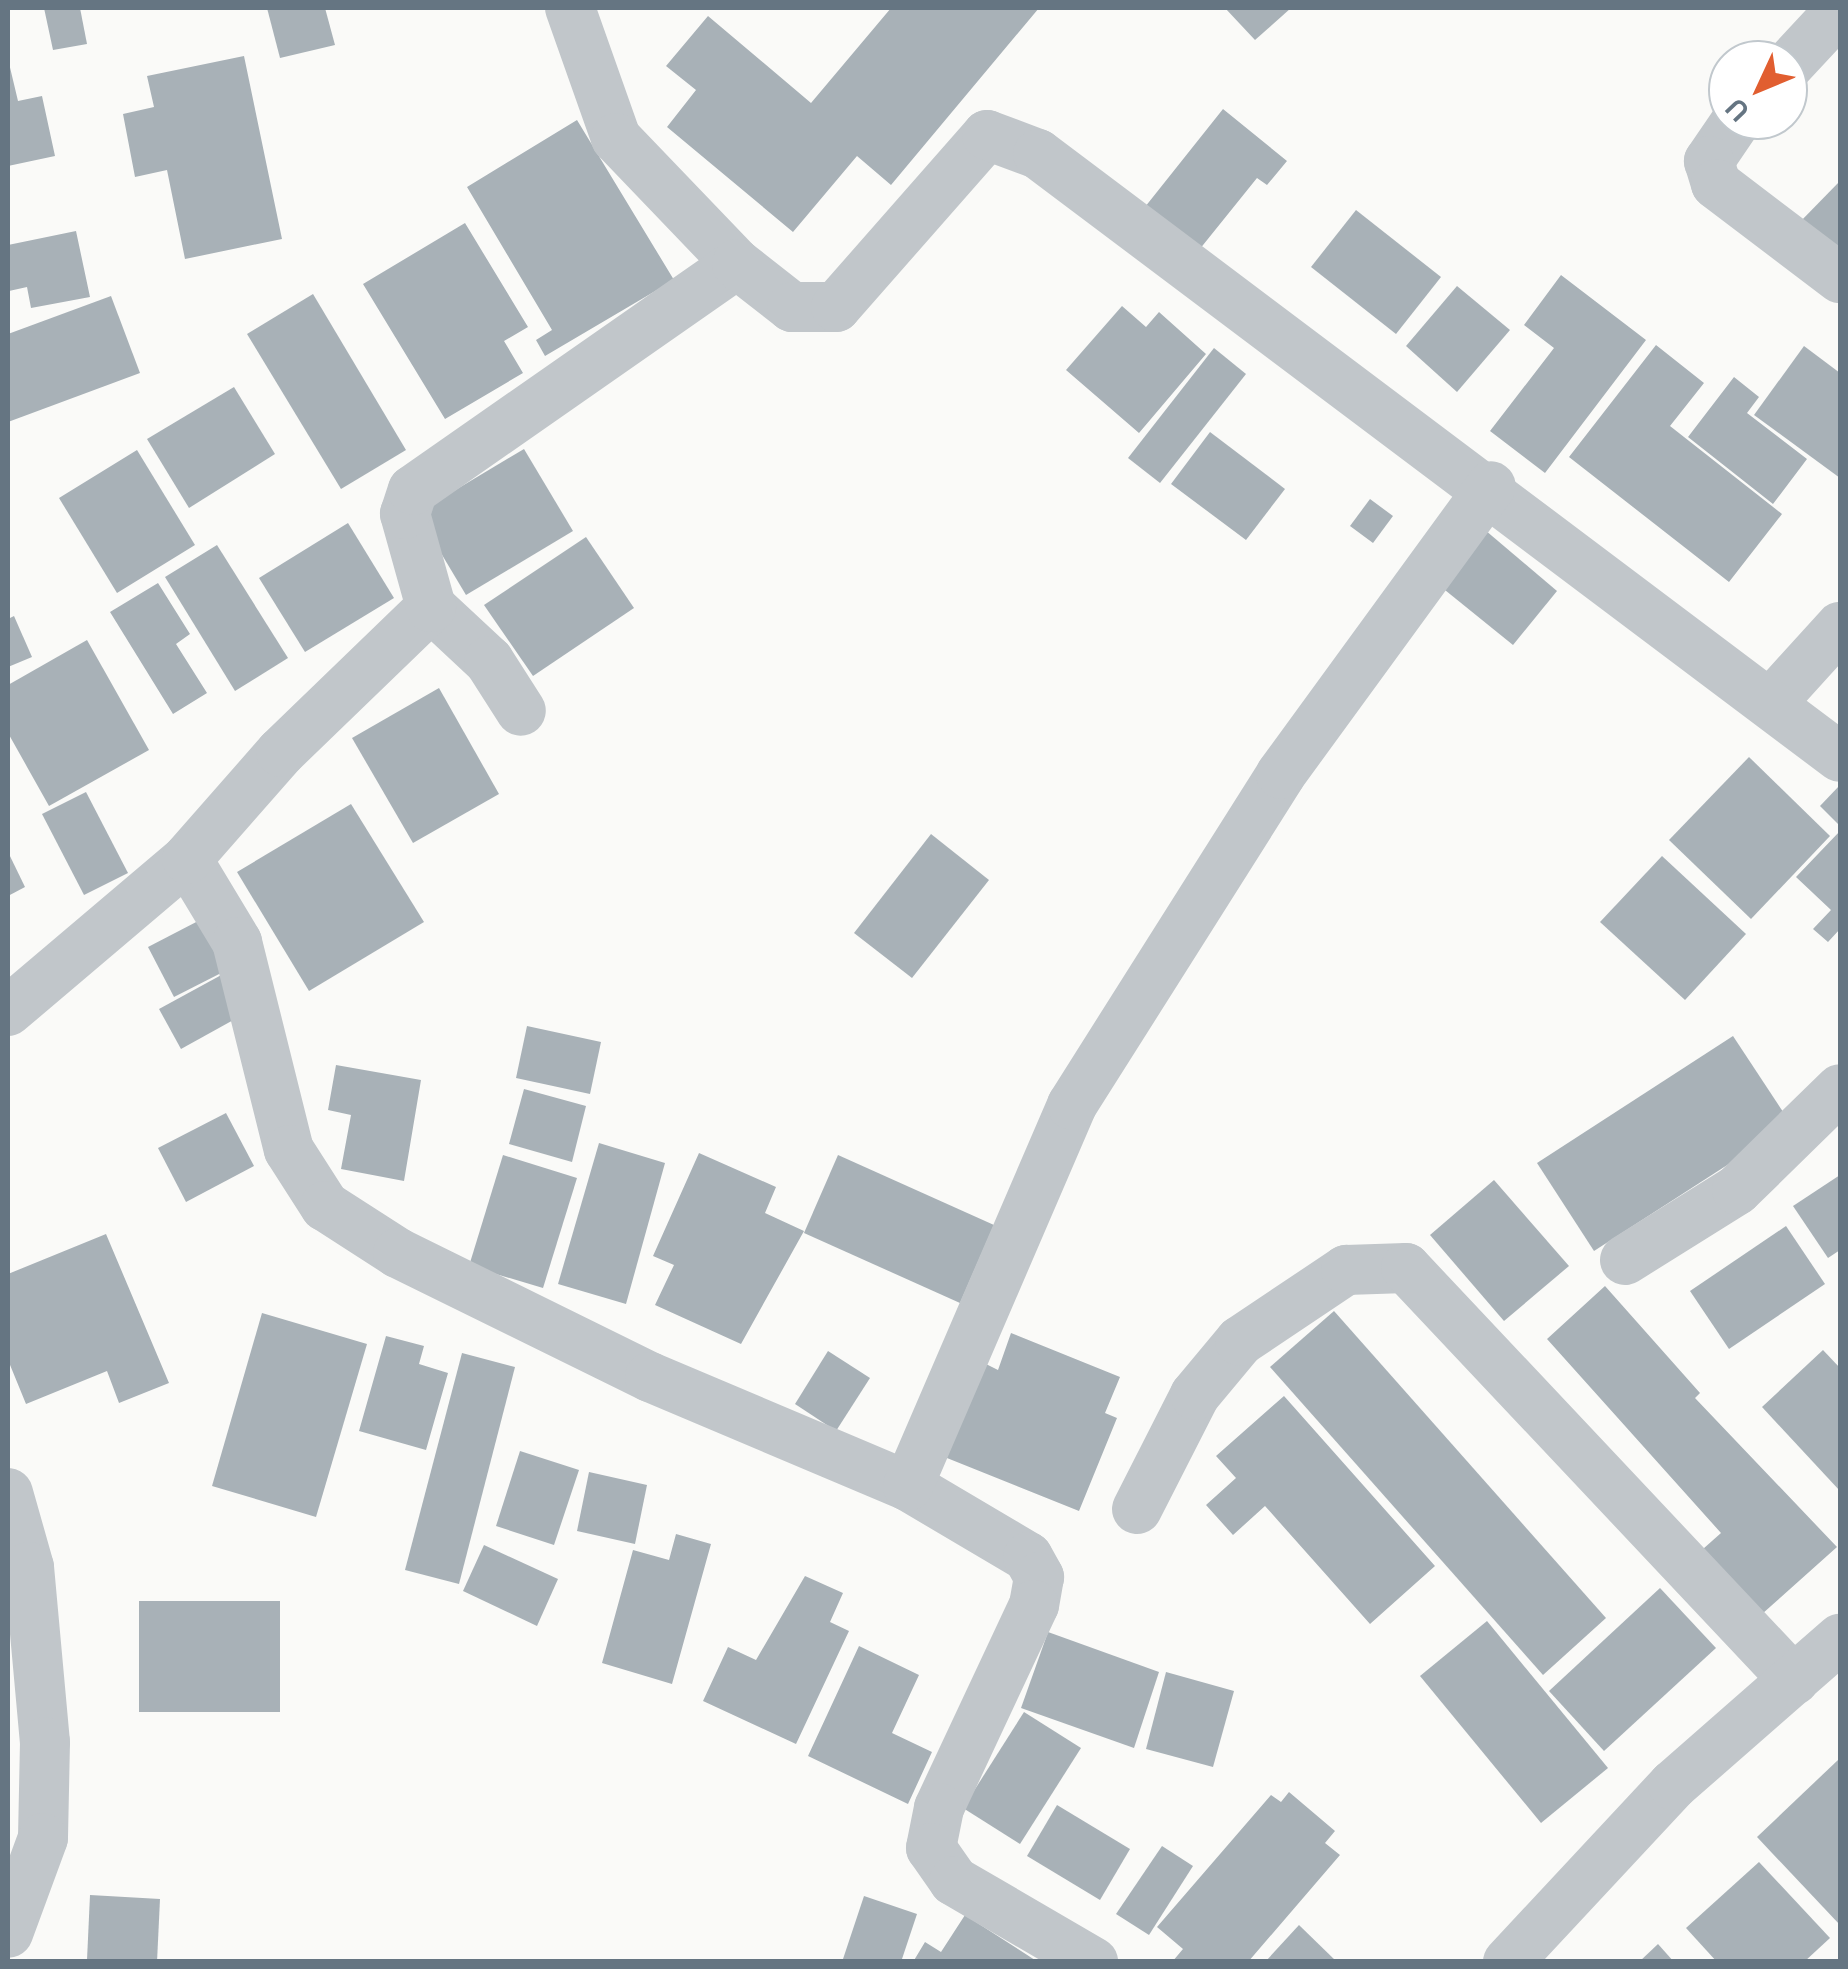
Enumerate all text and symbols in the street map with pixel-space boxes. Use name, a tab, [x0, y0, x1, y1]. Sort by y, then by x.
north arrow	[1708, 40, 1808, 140]
text: U	[1718, 90, 1757, 130]

